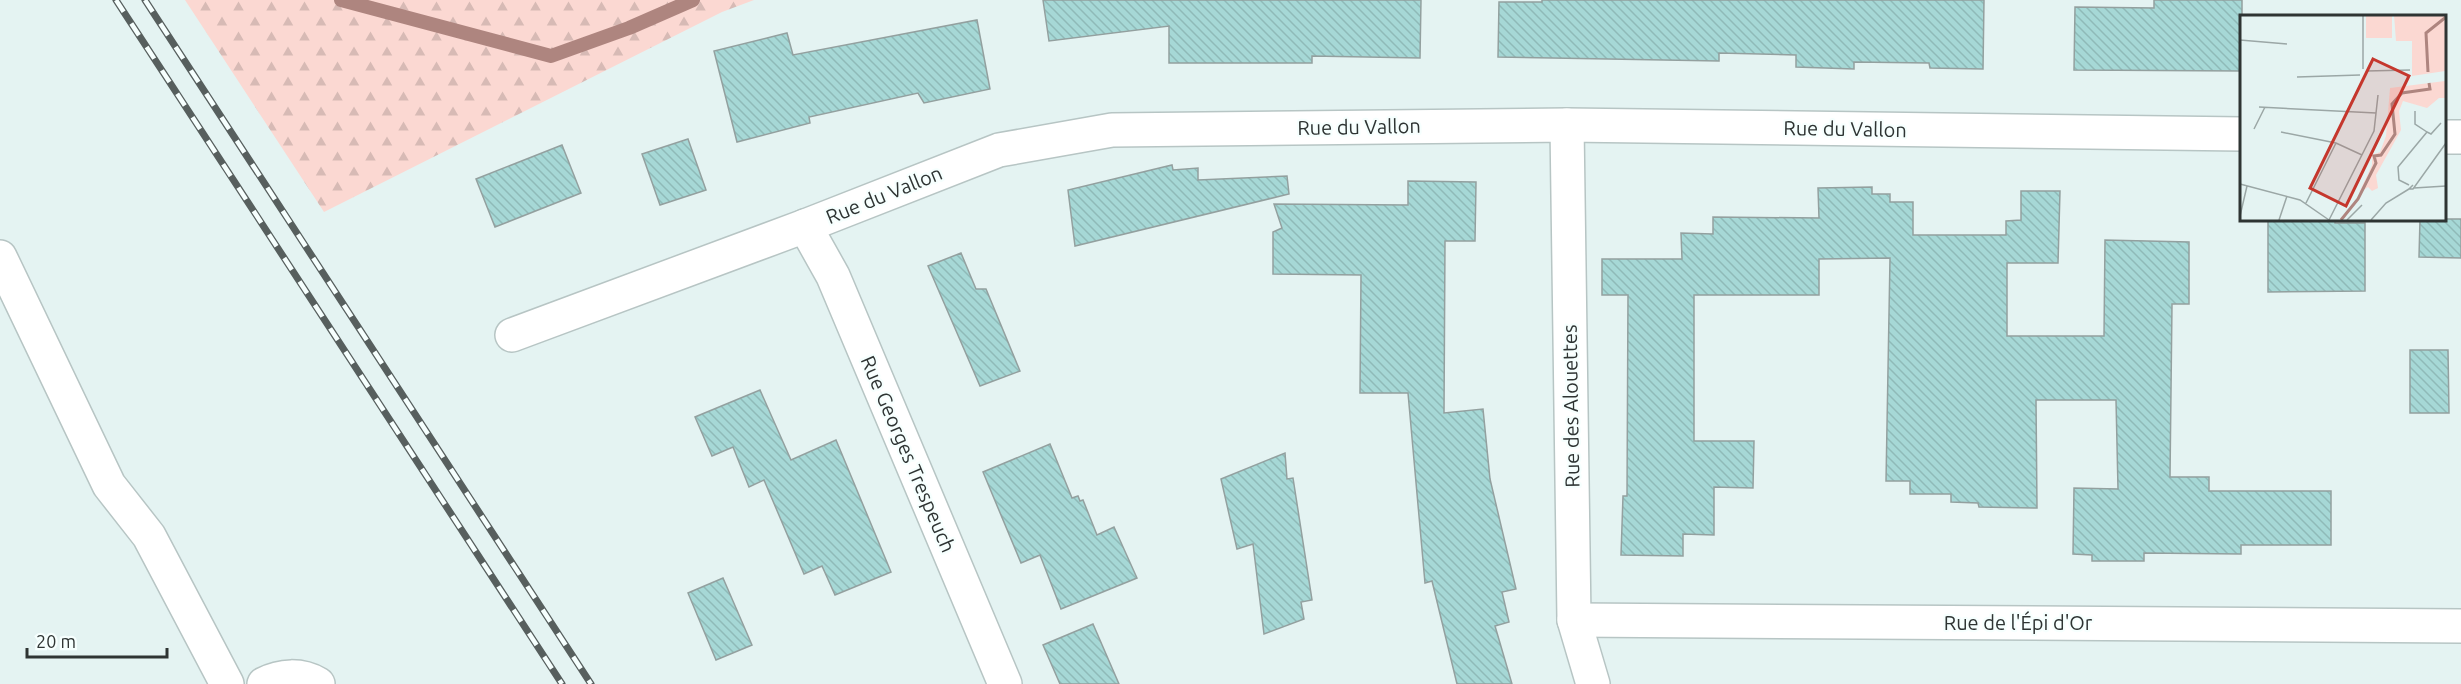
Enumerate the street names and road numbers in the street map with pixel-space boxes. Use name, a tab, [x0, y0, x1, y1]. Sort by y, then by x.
street label: Rue du Vallon	[1297, 114, 1421, 139]
street label: Rue du Vallon	[1783, 116, 1907, 141]
street label: Rue du Vallon	[822, 161, 945, 228]
street label: Rue des Alouettes	[1558, 324, 1583, 488]
street label: Rue Georges Trespeuch	[857, 352, 960, 556]
street label: Rue de l'Épi d'Or	[1944, 611, 2093, 634]

